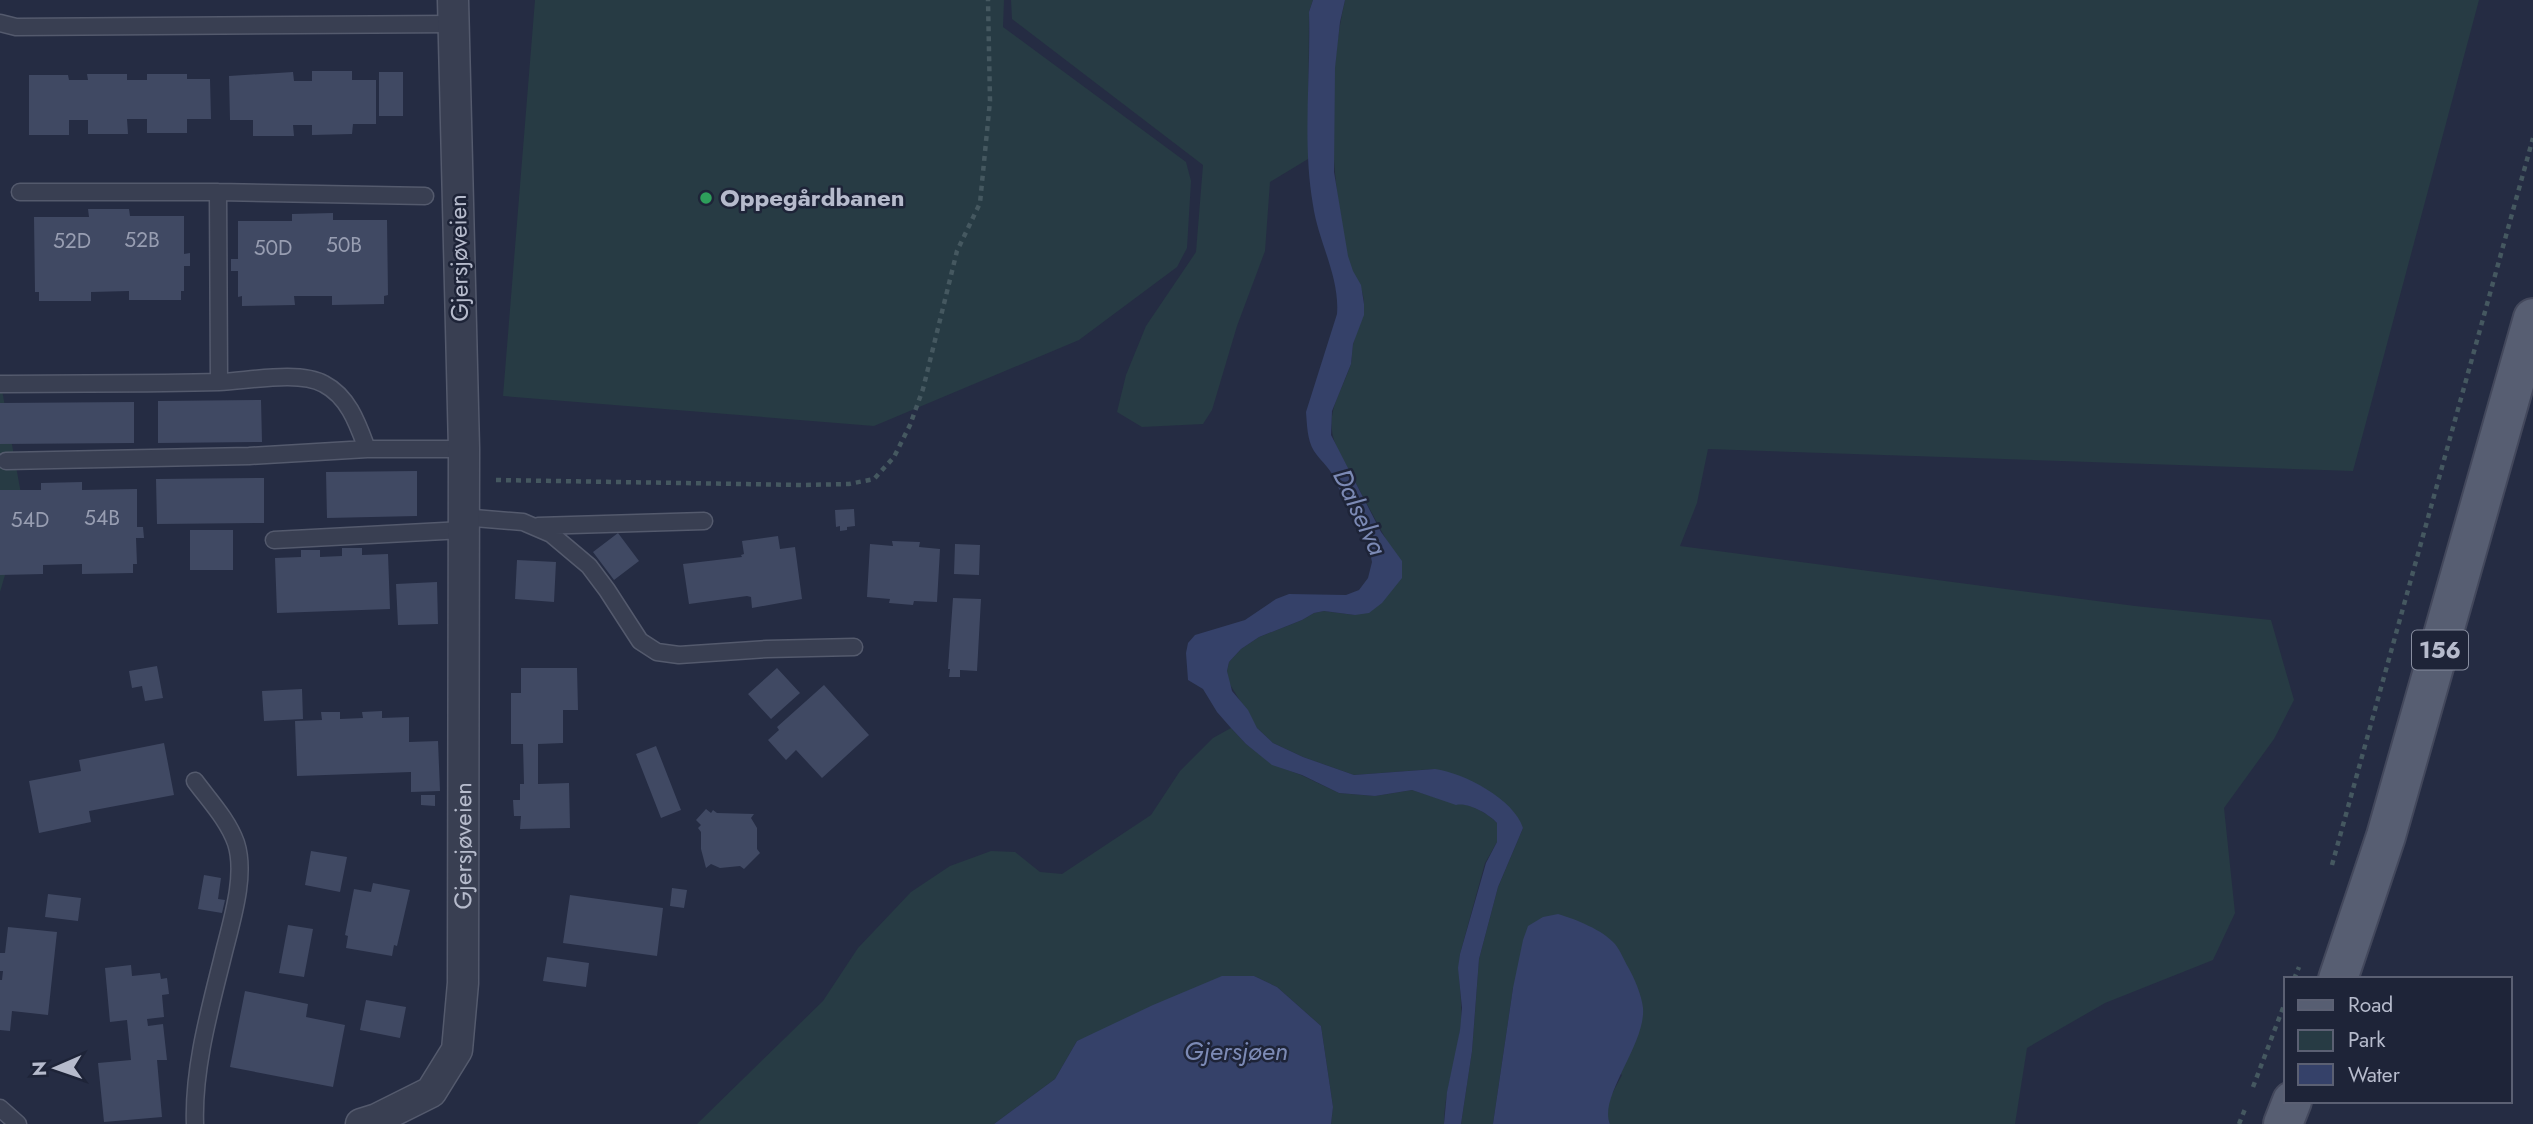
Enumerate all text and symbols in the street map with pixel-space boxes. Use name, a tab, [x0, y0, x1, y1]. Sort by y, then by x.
place label: Oppegårdbanen	[720, 180, 905, 215]
marker: Oppegårdbanen	[698, 190, 714, 206]
street label: Gjersjøveien	[440, 194, 477, 322]
house number: 52B	[124, 225, 160, 255]
house number: 52D	[53, 226, 91, 256]
house number: 50B	[326, 230, 362, 260]
house number: 50D	[254, 233, 292, 263]
water label: Dalselva	[1323, 462, 1397, 562]
house number: 54B	[84, 503, 120, 533]
house number: 54D	[11, 505, 49, 535]
road number: 156	[2412, 630, 2468, 670]
street label: Gjersjøveien	[445, 782, 480, 910]
legend	[2284, 977, 2512, 1103]
text: Road	[2348, 990, 2393, 1020]
text: Park	[2348, 1025, 2386, 1055]
water label: Gjersjøen	[1184, 1032, 1288, 1070]
north arrow	[21, 1033, 91, 1103]
text: Water	[2348, 1060, 2401, 1090]
text: N	[26, 1061, 53, 1077]

